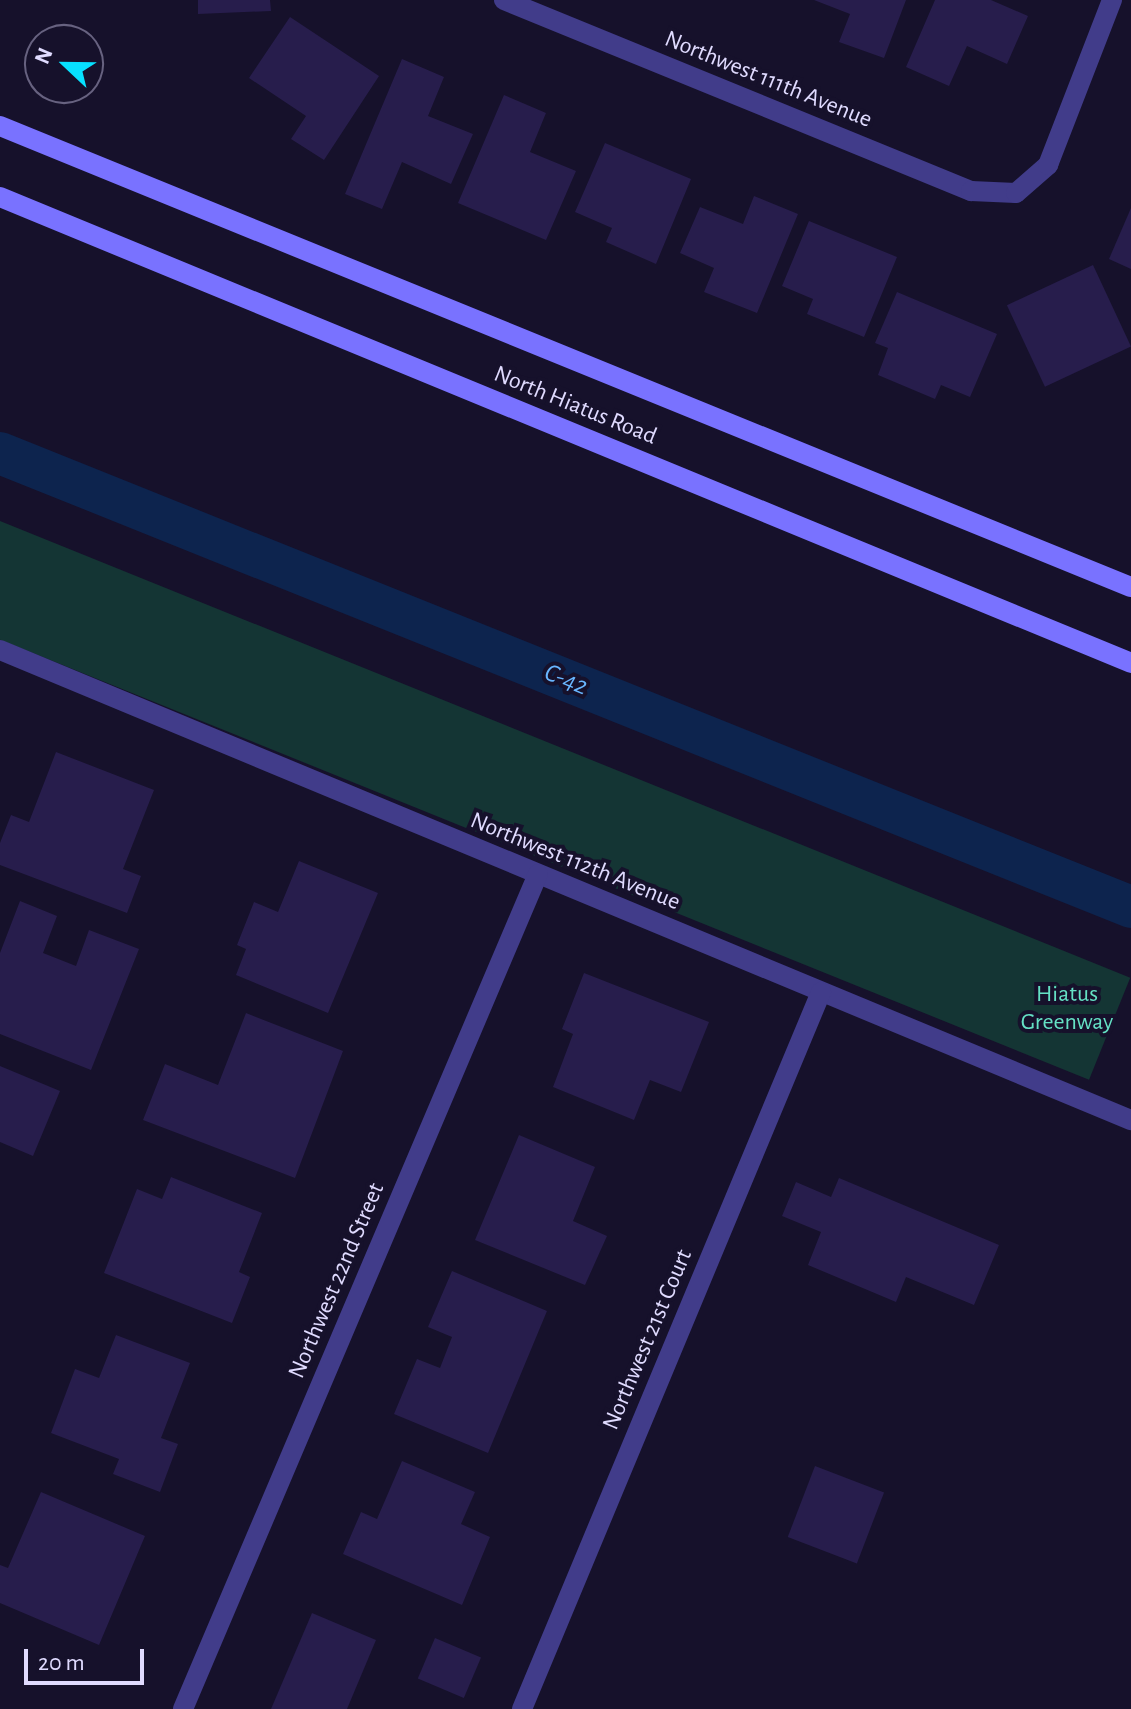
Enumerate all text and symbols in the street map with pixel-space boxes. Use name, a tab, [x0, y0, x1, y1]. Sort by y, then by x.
north arrow	[24, 24, 104, 104]
street label: Northwest 111th Avenue	[660, 25, 876, 135]
text: N	[31, 45, 57, 67]
street label: North Hiatus Road	[489, 360, 661, 452]
water label: C-42	[540, 657, 592, 703]
street label: Northwest 112th Avenue	[466, 807, 684, 917]
park label: Hiatus Greenway	[1021, 981, 1113, 1037]
street label: Northwest 22nd Street	[283, 1179, 391, 1383]
street label: Northwest 21st Court	[597, 1245, 699, 1435]
scale bar	[28, 1633, 148, 1683]
text: 20 m	[38, 1651, 85, 1675]

